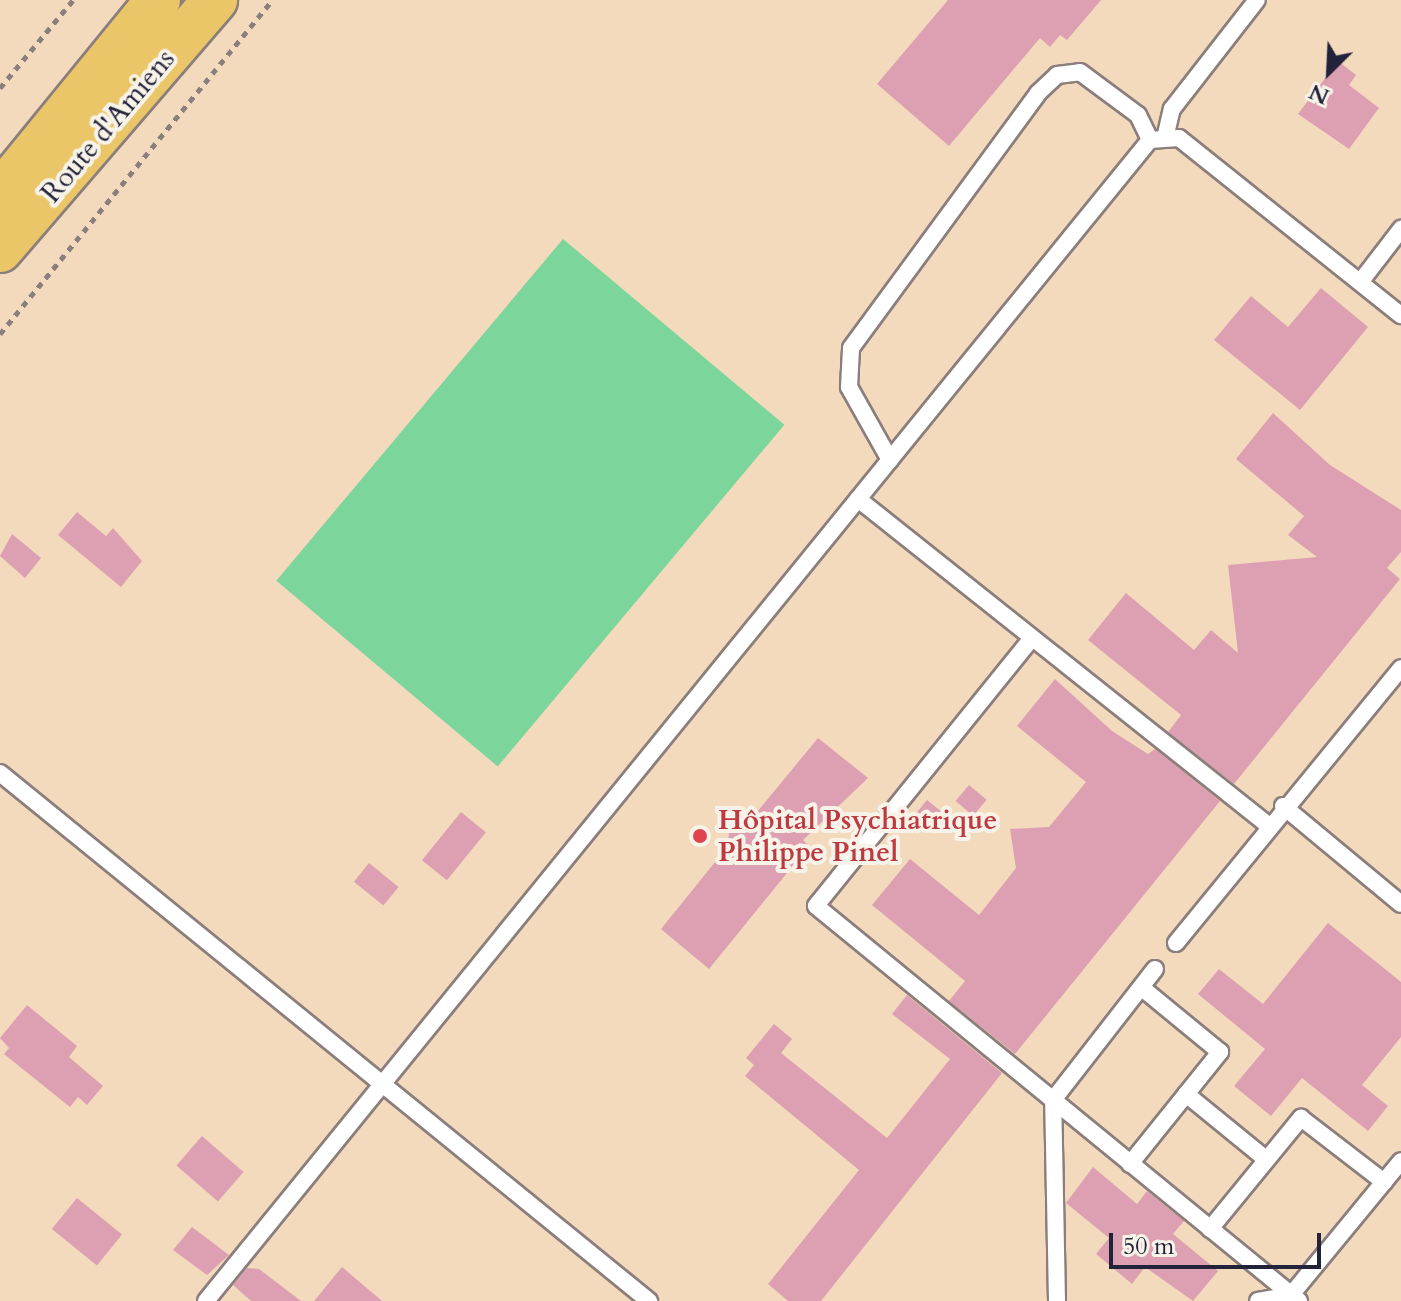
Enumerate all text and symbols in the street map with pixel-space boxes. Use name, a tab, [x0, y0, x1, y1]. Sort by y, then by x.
north arrow	[1289, 32, 1369, 112]
street label: Route d'Amiens	[34, 43, 182, 209]
text: N	[1304, 76, 1334, 112]
place label: Hôpital Psychiatrique Philippe Pinel	[718, 803, 997, 869]
marker: Hôpital Psychiatrique Philippe Pinel	[689, 825, 711, 847]
scale bar	[1113, 1217, 1325, 1267]
text: 50 m	[1123, 1230, 1174, 1263]

